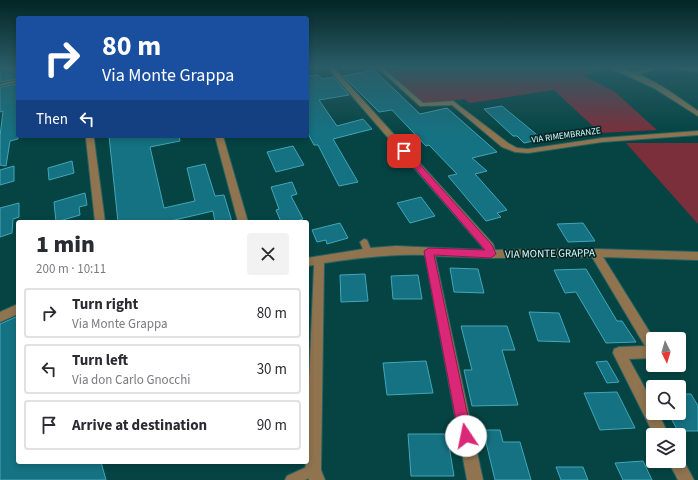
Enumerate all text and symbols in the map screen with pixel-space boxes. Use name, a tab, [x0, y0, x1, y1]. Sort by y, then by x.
text: 80 m	[102, 26, 161, 66]
icon: right	[36, 32, 88, 84]
text: Via Monte Grappa	[102, 63, 234, 88]
icon: left	[76, 108, 98, 130]
text: Then	[36, 109, 68, 130]
street label: VIA RIMEMBRANZE	[531, 124, 602, 147]
pin	[387, 134, 421, 168]
icon: arrive	[393, 140, 415, 162]
text: 1 min	[36, 227, 95, 262]
button: close	[247, 233, 289, 275]
street label: VIA MONTE GRAPPA	[505, 245, 595, 262]
text: 200 m · 10:11	[36, 260, 106, 278]
text: Turn right	[72, 294, 138, 315]
icon: right	[38, 302, 60, 324]
text: 80 m	[257, 303, 287, 324]
text: Via Monte Grappa	[72, 315, 168, 333]
north arrow	[646, 332, 686, 372]
map controls	[646, 332, 686, 468]
text: Turn left	[72, 350, 128, 371]
icon: left	[38, 358, 60, 380]
text: 30 m	[257, 359, 287, 380]
text: Via don Carlo Gnocchi	[72, 371, 191, 389]
button: search	[646, 380, 686, 420]
icon: arrive	[38, 414, 60, 436]
text: Arrive at destination	[72, 415, 207, 436]
text: 90 m	[257, 415, 287, 436]
position arrow	[445, 415, 487, 457]
button: layers	[646, 428, 686, 468]

